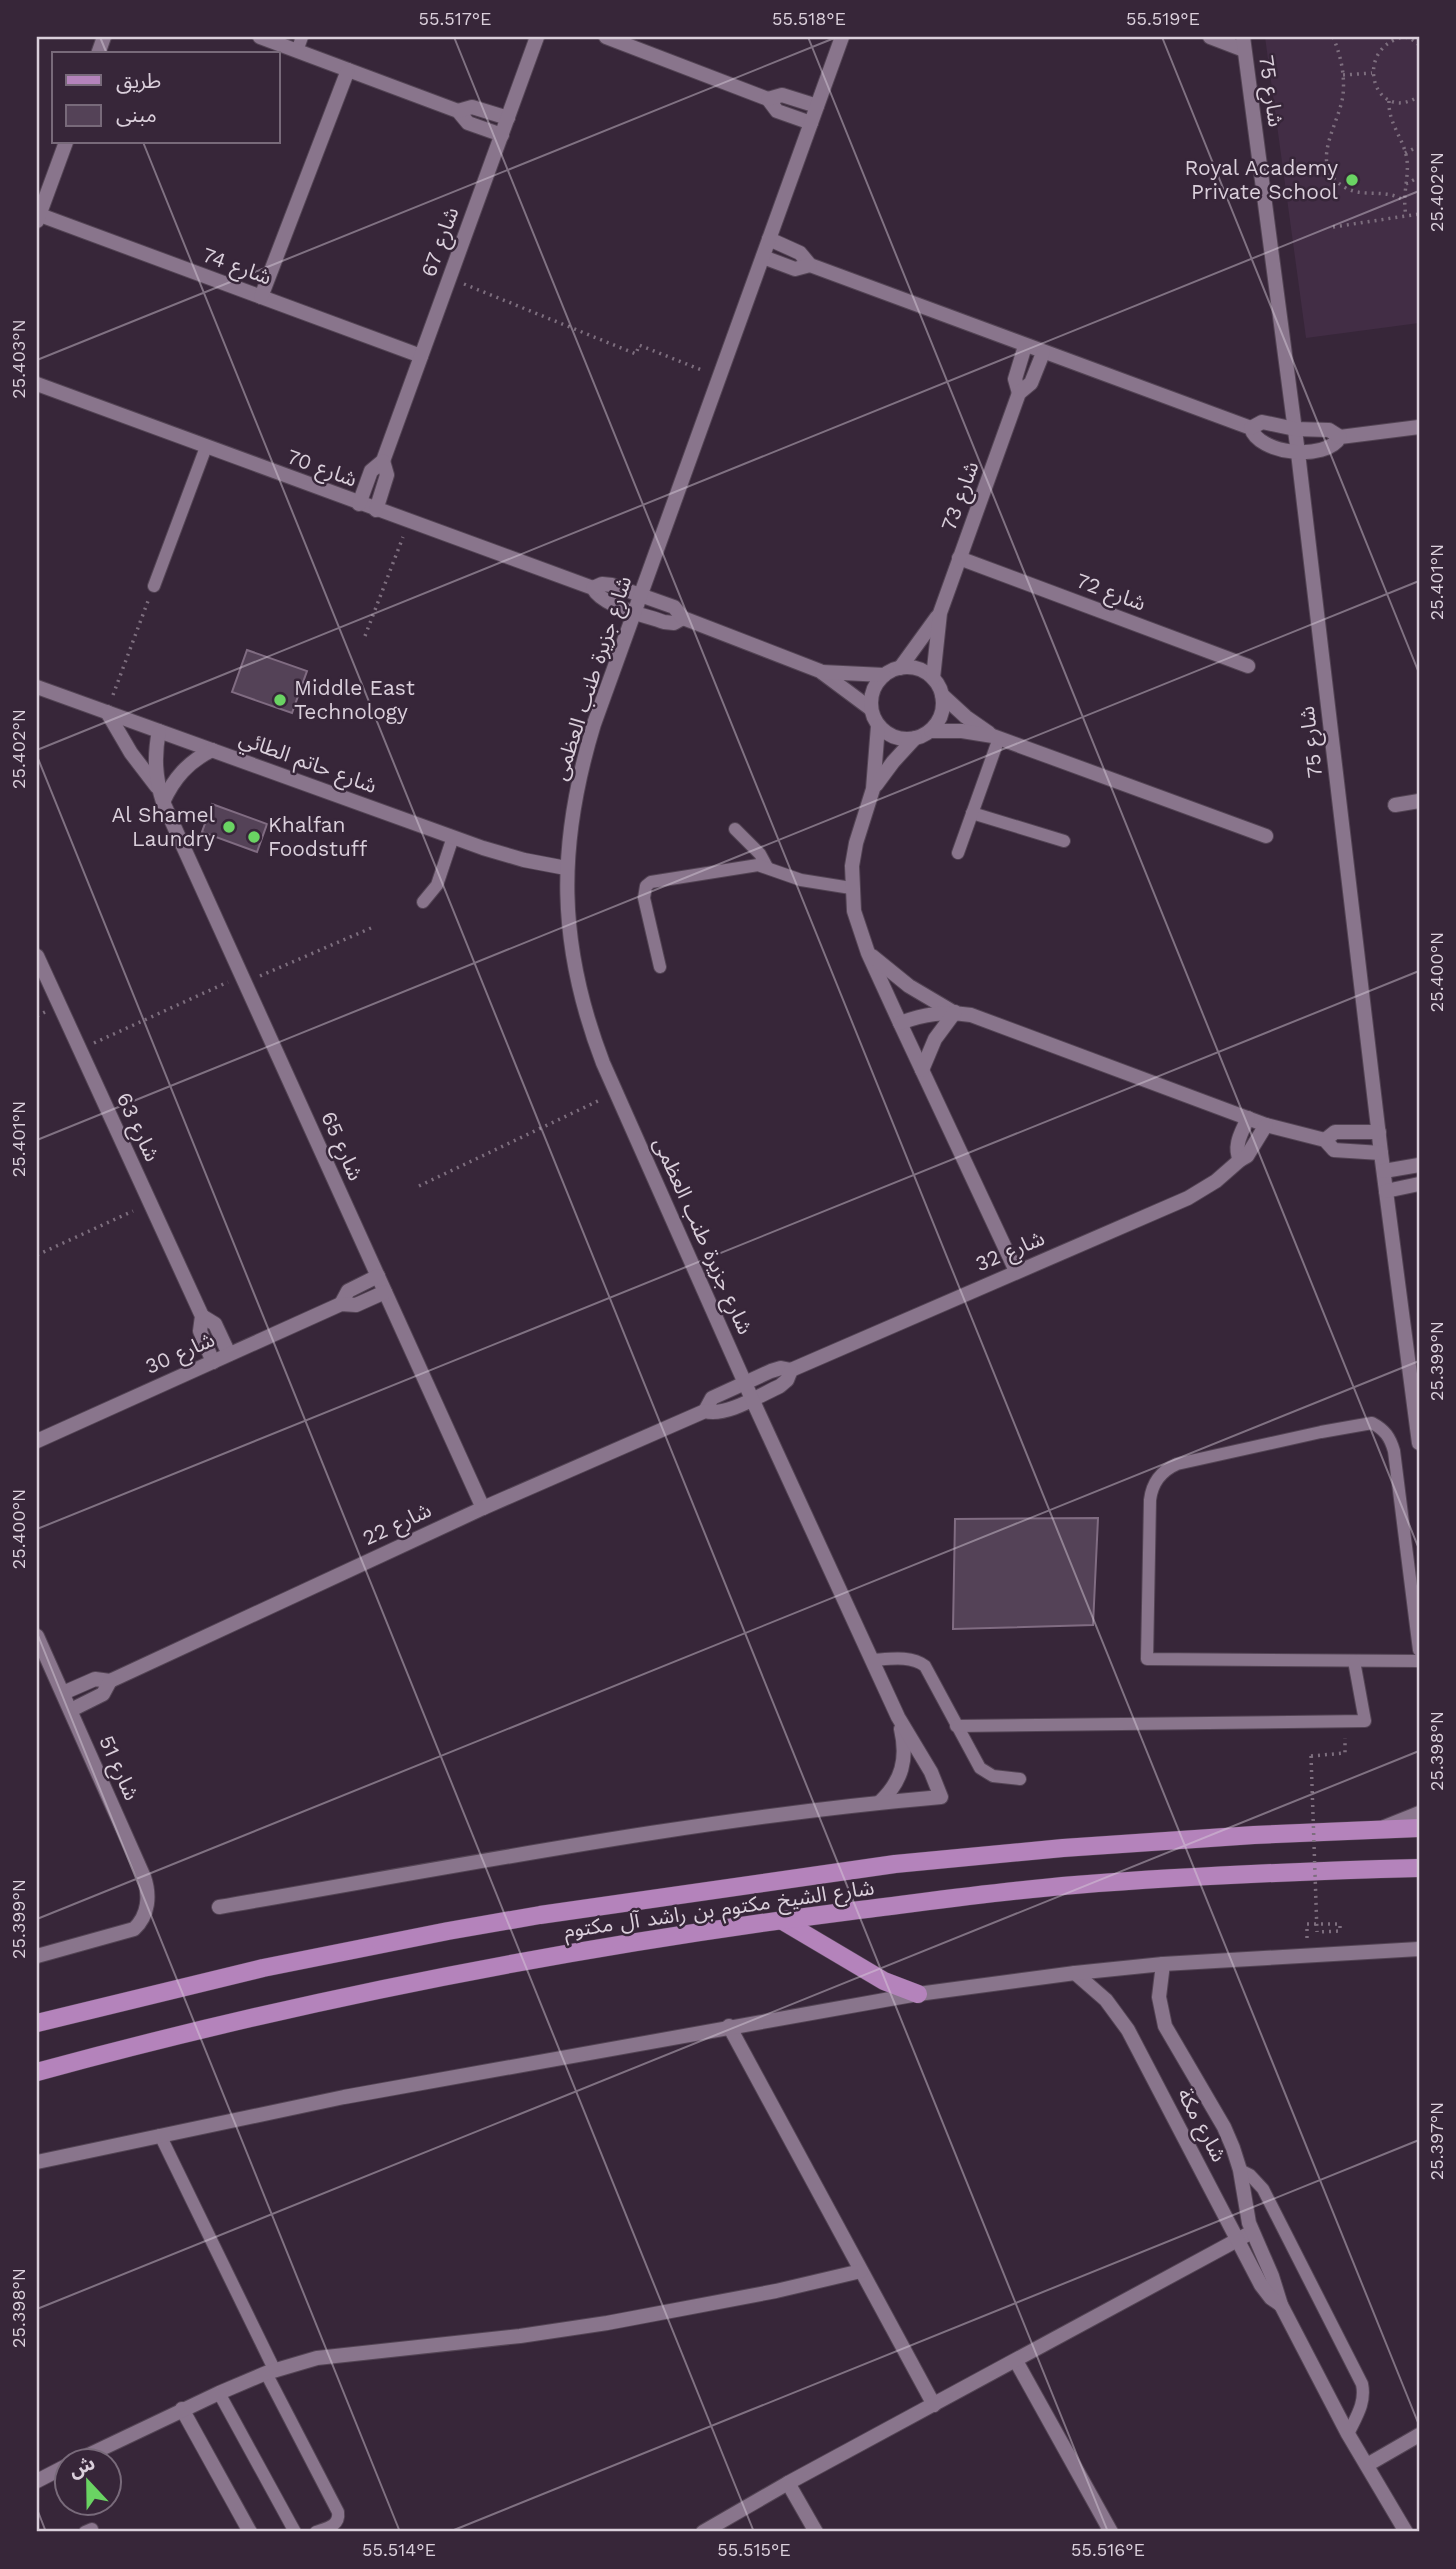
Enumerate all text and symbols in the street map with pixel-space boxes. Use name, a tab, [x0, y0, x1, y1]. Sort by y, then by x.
text: 55.517°E	[418, 8, 492, 29]
text: 55.518°E	[772, 8, 846, 29]
text: 55.519°E	[1126, 8, 1200, 29]
legend	[52, 52, 280, 144]
street label: شارع 75	[1251, 53, 1289, 129]
text: طريق	[116, 68, 161, 94]
text: مبنى	[116, 102, 157, 127]
text: 25.402°N	[1426, 152, 1447, 232]
place label: Royal Academy Private School	[1184, 155, 1339, 204]
marker: Royal Academy Private School	[1344, 172, 1360, 188]
street label: شارع 67	[415, 204, 466, 281]
street label: شارع 74	[198, 242, 275, 292]
text: 25.403°N	[8, 319, 29, 399]
street label: شارع 70	[283, 443, 361, 494]
street label: شارع 73	[935, 458, 986, 535]
text: 25.401°N	[1426, 544, 1447, 620]
street label: شارع 72	[1072, 567, 1149, 618]
street label: شارع جزيرة طنب العظمى	[547, 573, 639, 784]
place label: Middle East Technology	[294, 675, 415, 724]
marker: Middle East Technology	[272, 692, 288, 708]
street label: شارع 75	[1294, 704, 1330, 779]
text: 25.402°N	[8, 709, 29, 789]
street label: شارع حاتم الطائي	[235, 725, 380, 802]
place label: Al Shamel Laundry	[111, 802, 216, 851]
place label: Khalfan Foodstuff	[268, 812, 368, 861]
marker: Al Shamel Laundry	[221, 819, 237, 835]
marker: Khalfan Foodstuff	[246, 829, 262, 845]
text: 25.400°N	[1426, 932, 1447, 1012]
street label: شارع 63	[109, 1088, 165, 1166]
text: 25.401°N	[8, 1101, 29, 1177]
street label: شارع 65	[313, 1107, 369, 1185]
street label: شارع جزيرة طنب العظمى	[646, 1133, 758, 1339]
street label: شارع 32	[972, 1225, 1049, 1279]
text: 25.399°N	[1426, 1321, 1447, 1401]
street label: شارع 30	[141, 1326, 220, 1382]
text: 25.400°N	[8, 1489, 29, 1569]
street label: شارع 22	[359, 1497, 436, 1553]
text: 25.398°N	[1426, 1711, 1447, 1791]
street label: شارع 51	[91, 1731, 145, 1805]
street label: شارع الشيخ مكتوم بن راشد آل مكتوم	[562, 1874, 876, 1947]
text: 25.399°N	[8, 1879, 29, 1959]
street label: شارع مكة	[1170, 2084, 1232, 2167]
text: 25.397°N	[1426, 2102, 1447, 2180]
text: 25.398°N	[8, 2268, 29, 2348]
north arrow	[52, 2446, 122, 2516]
text: ش	[65, 2451, 98, 2482]
text: 55.514°E	[362, 2539, 436, 2560]
text: 55.515°E	[717, 2539, 791, 2560]
text: 55.516°E	[1071, 2539, 1145, 2560]

